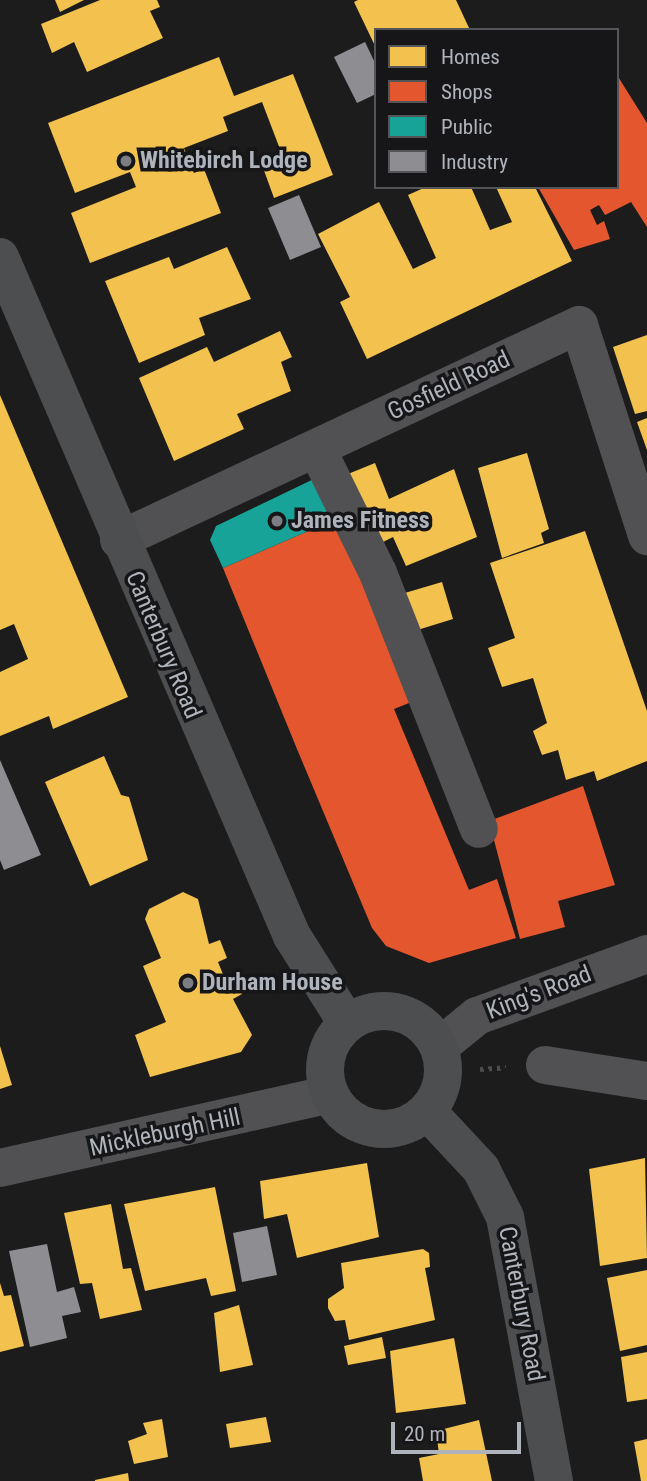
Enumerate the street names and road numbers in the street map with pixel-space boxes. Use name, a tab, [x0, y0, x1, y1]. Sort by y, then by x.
street label: Gosfield Road	[383, 345, 515, 427]
street label: Canterbury Road	[119, 567, 207, 723]
street label: King's Road	[483, 960, 595, 1026]
street label: Mickleburgh Hill	[87, 1103, 243, 1163]
street label: Canterbury Road	[492, 1224, 550, 1384]

